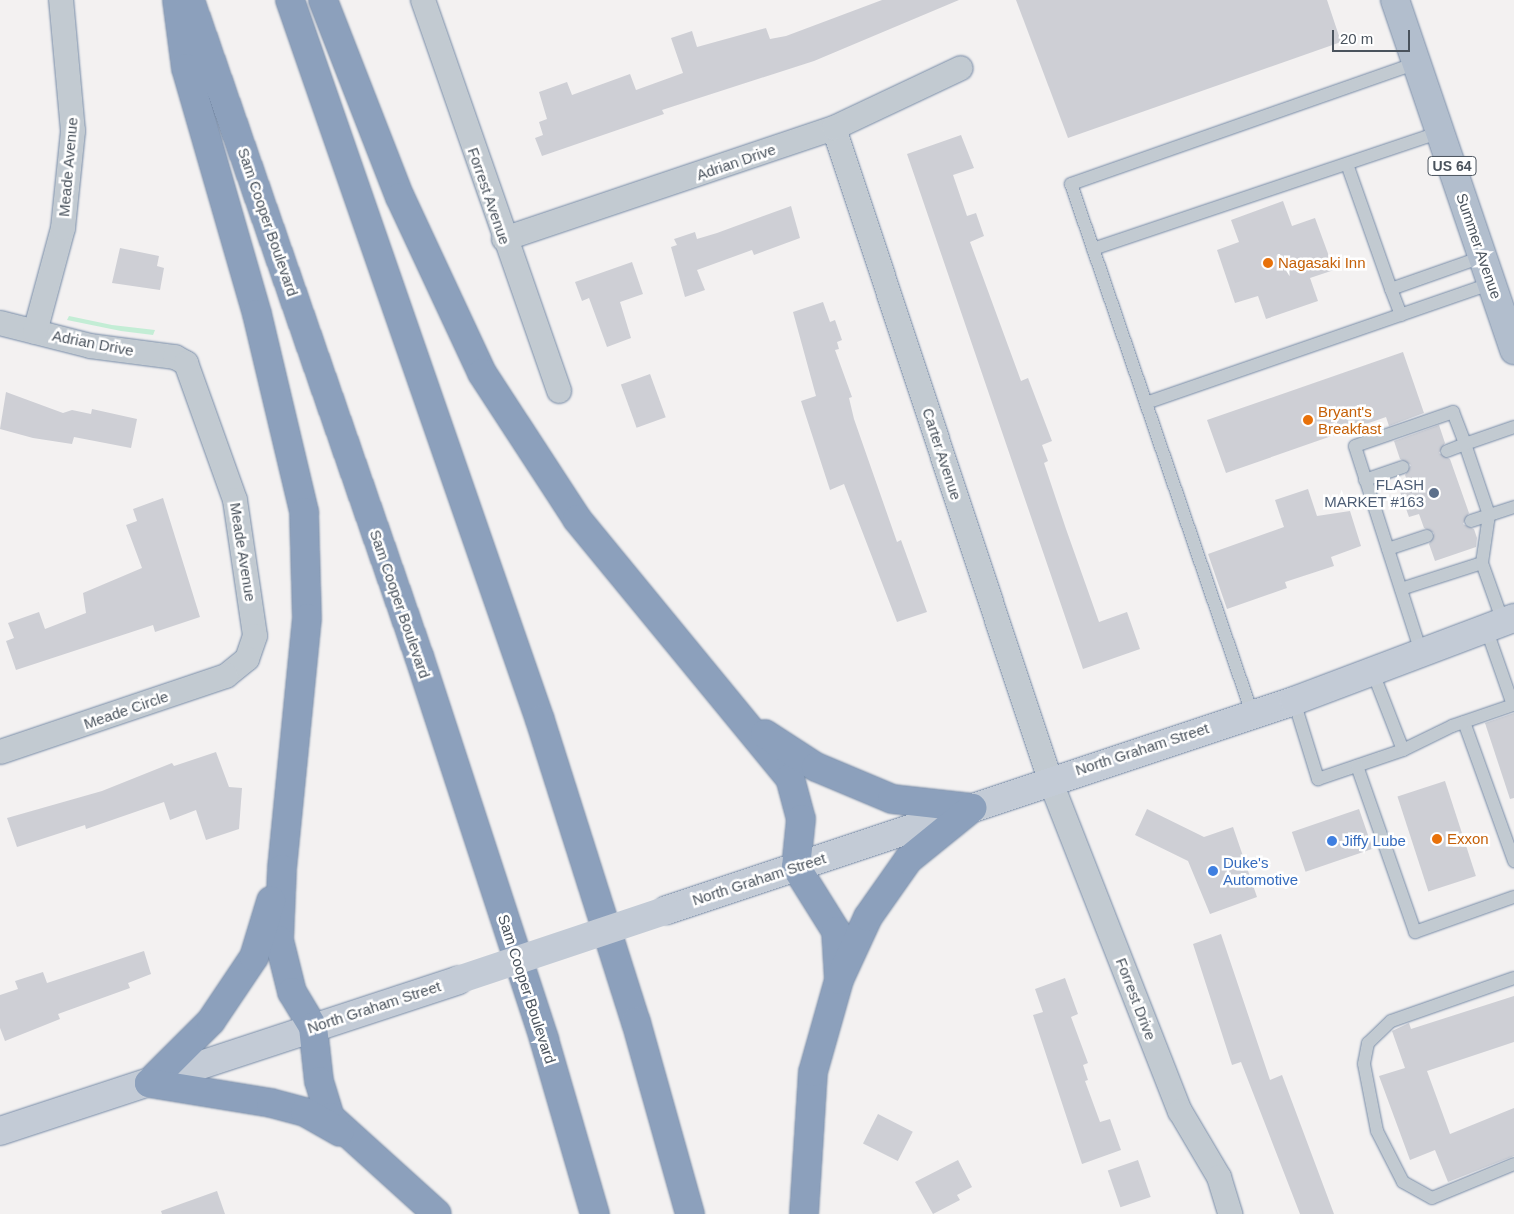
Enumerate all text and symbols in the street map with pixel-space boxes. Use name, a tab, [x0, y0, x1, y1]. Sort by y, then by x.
scale bar	[1334, 20, 1412, 52]
text: 20 m	[1340, 30, 1373, 47]
street label: Meade Avenue	[55, 116, 81, 218]
street label: Adrian Drive	[694, 140, 778, 184]
street label: Sam Cooper Boulevard	[234, 145, 302, 299]
street label: Forrest Avenue	[464, 145, 514, 247]
road number: US 64	[1427, 154, 1477, 178]
street label: Summer Avenue	[1452, 190, 1506, 302]
place label: Nagasaki Inn	[1278, 254, 1366, 272]
marker: Nagasaki Inn	[1262, 257, 1274, 269]
street label: Adrian Drive	[51, 326, 135, 360]
place label: Bryant's Breakfast	[1318, 402, 1381, 437]
street label: Carter Avenue	[919, 405, 965, 503]
marker: Bryant's Breakfast	[1302, 414, 1314, 426]
place label: FLASH MARKET #163	[1324, 475, 1424, 510]
marker: FLASH MARKET #163	[1428, 487, 1440, 499]
street label: Meade Avenue	[226, 501, 260, 603]
street label: Sam Cooper Boulevard	[366, 527, 434, 681]
street label: Meade Circle	[81, 687, 171, 733]
street label: North Graham Street	[1073, 719, 1211, 779]
place label: Exxon	[1447, 830, 1489, 848]
place label: Jiffy Lube	[1342, 832, 1406, 850]
marker: Exxon	[1431, 833, 1443, 845]
marker: Jiffy Lube	[1326, 835, 1338, 847]
street label: North Graham Street	[690, 849, 828, 909]
place label: Duke's Automotive	[1223, 853, 1298, 888]
marker: Duke's Automotive	[1207, 865, 1219, 877]
street label: Sam Cooper Boulevard	[494, 912, 560, 1066]
street label: Forrest Drive	[1112, 955, 1160, 1043]
street label: North Graham Street	[305, 977, 443, 1037]

